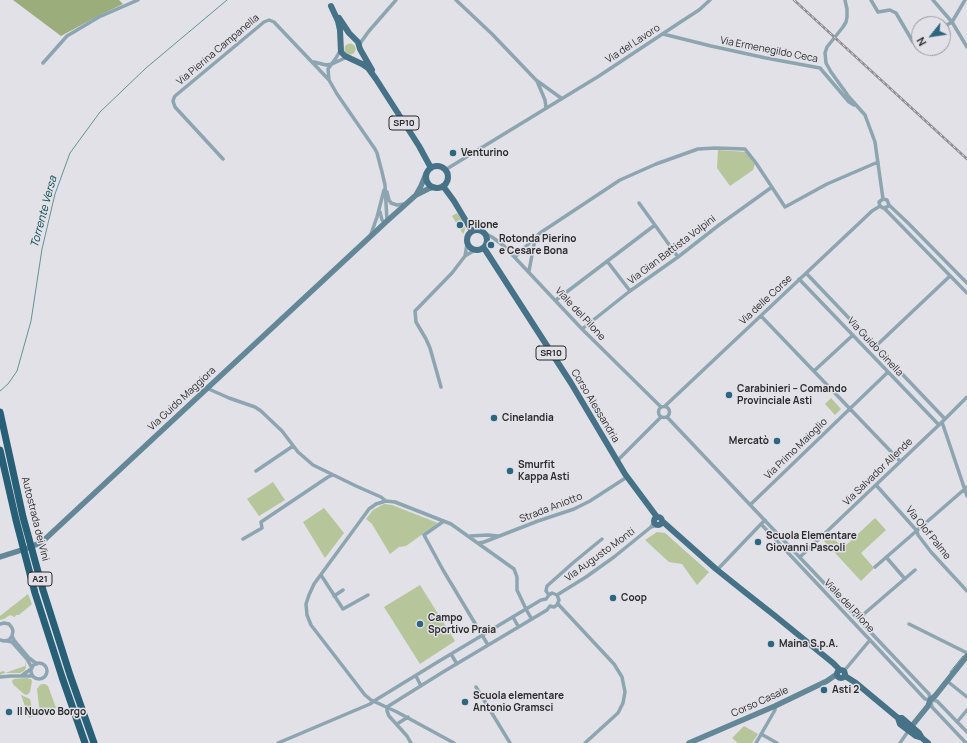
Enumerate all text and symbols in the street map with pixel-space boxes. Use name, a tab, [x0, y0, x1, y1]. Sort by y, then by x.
street label: Via Pierina Campanella	[174, 12, 262, 88]
north arrow	[911, 16, 951, 56]
street label: Via del Lavoro	[604, 22, 662, 66]
street label: Via Ermenegildo Ceca	[719, 35, 819, 65]
text: N	[913, 35, 930, 49]
road number: SP10	[389, 116, 419, 130]
place label: Venturino	[461, 147, 509, 159]
marker: Venturino	[448, 148, 458, 158]
water label: Torrente Versa	[28, 175, 60, 249]
street label: Via Gian Battista Volpini	[626, 213, 718, 287]
place label: Pilone	[468, 219, 498, 231]
marker: Pilone	[455, 220, 465, 230]
place label: Rotonda Pierino e Cesare Bona	[499, 233, 576, 256]
marker: Rotonda Pierino e Cesare Bona	[486, 240, 496, 250]
street label: Via delle Corse	[737, 273, 795, 327]
street label: Viale del Pilone	[552, 285, 608, 343]
street label: Via Guido Ginella	[845, 315, 905, 379]
road number: SR10	[536, 346, 566, 360]
street label: Via Guido Maggiora	[146, 365, 218, 433]
street label: Corso Alessandria	[568, 367, 622, 445]
place label: Carabinieri – Comando Provinciale Asti	[737, 383, 847, 406]
marker: Carabinieri – Comando Provinciale Asti	[724, 390, 734, 400]
place label: Cinelandia	[502, 412, 554, 424]
marker: Cinelandia	[489, 413, 499, 423]
street label: Via Primo Maioglio	[762, 416, 830, 482]
place label: Mercatò	[729, 435, 769, 447]
marker: Mercatò	[772, 436, 782, 446]
street label: Via Salvador Allende	[841, 436, 915, 508]
place label: Smurfit Kappa Asti	[518, 459, 570, 482]
marker: Smurfit Kappa Asti	[505, 466, 515, 476]
street label: Autostrada dei Vini	[19, 476, 51, 562]
street label: Strada Aniotto	[518, 490, 584, 526]
street label: Via Olof Palme	[903, 504, 953, 562]
street label: Via Augusto Monti	[563, 526, 637, 584]
place label: Scuola Elementare Giovanni Pascoli	[766, 530, 857, 554]
marker: Scuola Elementare Giovanni Pascoli	[753, 537, 763, 547]
road number: A21	[28, 572, 52, 586]
street label: Viale del Pilone	[821, 577, 877, 635]
place label: Coop	[621, 592, 647, 604]
marker: Coop	[608, 593, 618, 603]
place label: Campo Sportivo Praia	[428, 612, 496, 636]
marker: Campo Sportivo Praia	[415, 619, 425, 629]
place label: Maina S.p.A.	[779, 638, 838, 650]
marker: Maina S.p.A.	[766, 639, 776, 649]
street label: Corso Casale	[730, 684, 790, 720]
place label: Asti 2	[832, 684, 859, 696]
marker: Asti 2	[819, 685, 829, 695]
place label: Scuola elementare Antonio Gramsci	[473, 690, 564, 714]
marker: Scuola elementare Antonio Gramsci	[460, 697, 470, 707]
place label: Il Nuovo Borgo	[17, 706, 86, 718]
marker: Il Nuovo Borgo	[4, 707, 14, 717]

